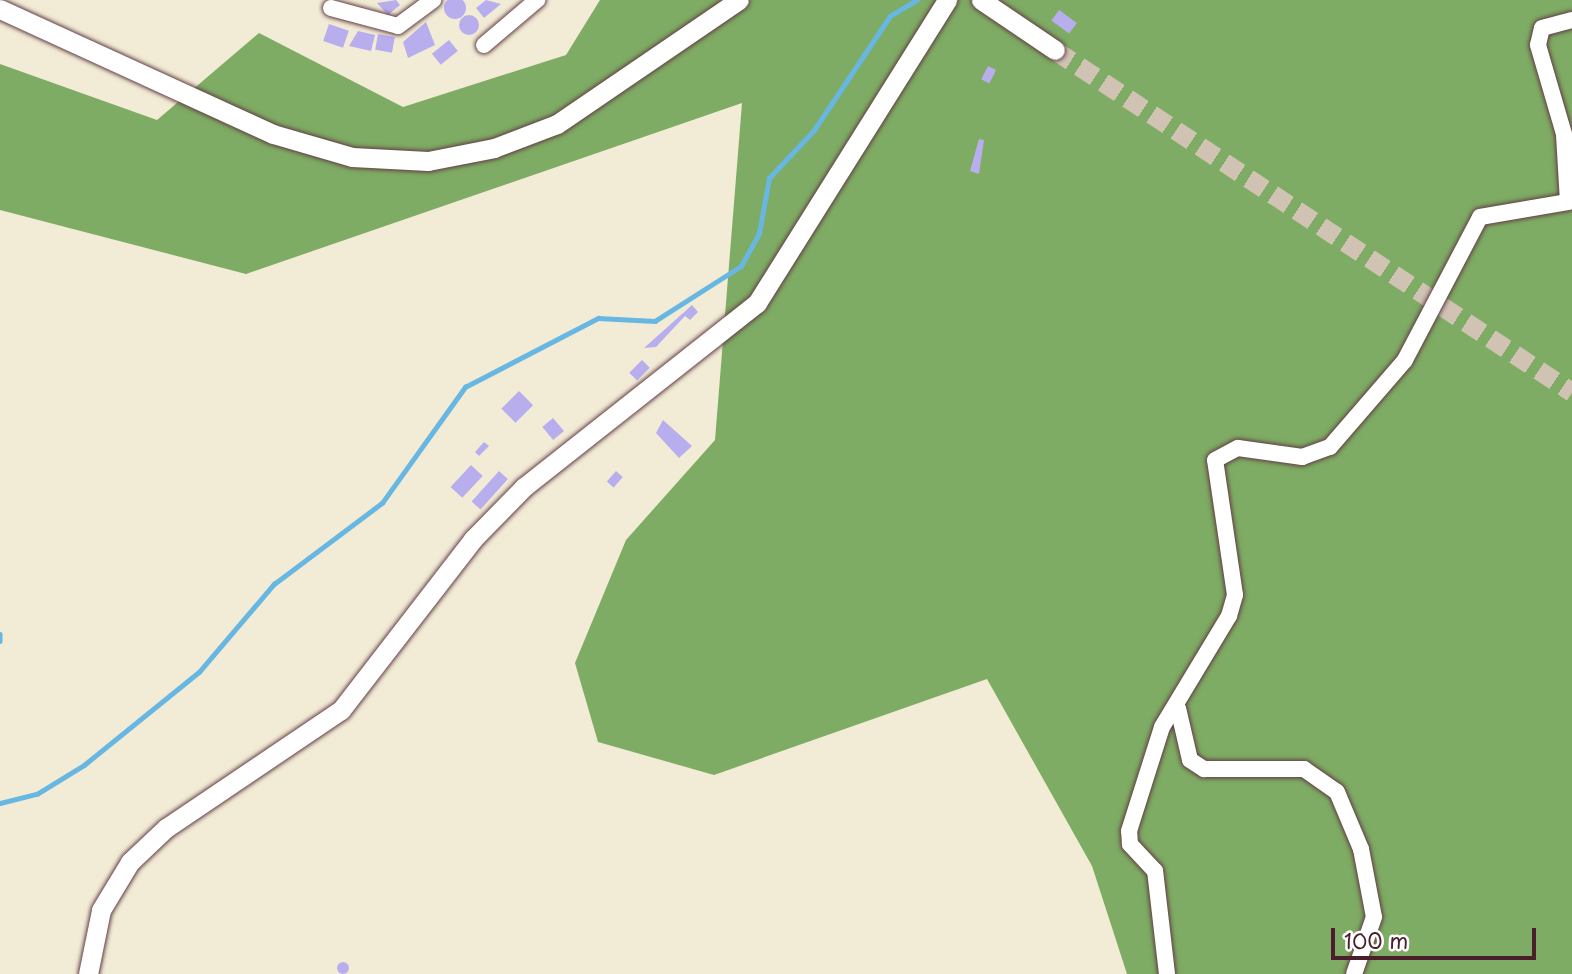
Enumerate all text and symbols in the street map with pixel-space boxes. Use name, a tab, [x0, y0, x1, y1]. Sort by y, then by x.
scale bar	[1334, 914, 1539, 958]
text: 100 m	[1344, 924, 1408, 956]

